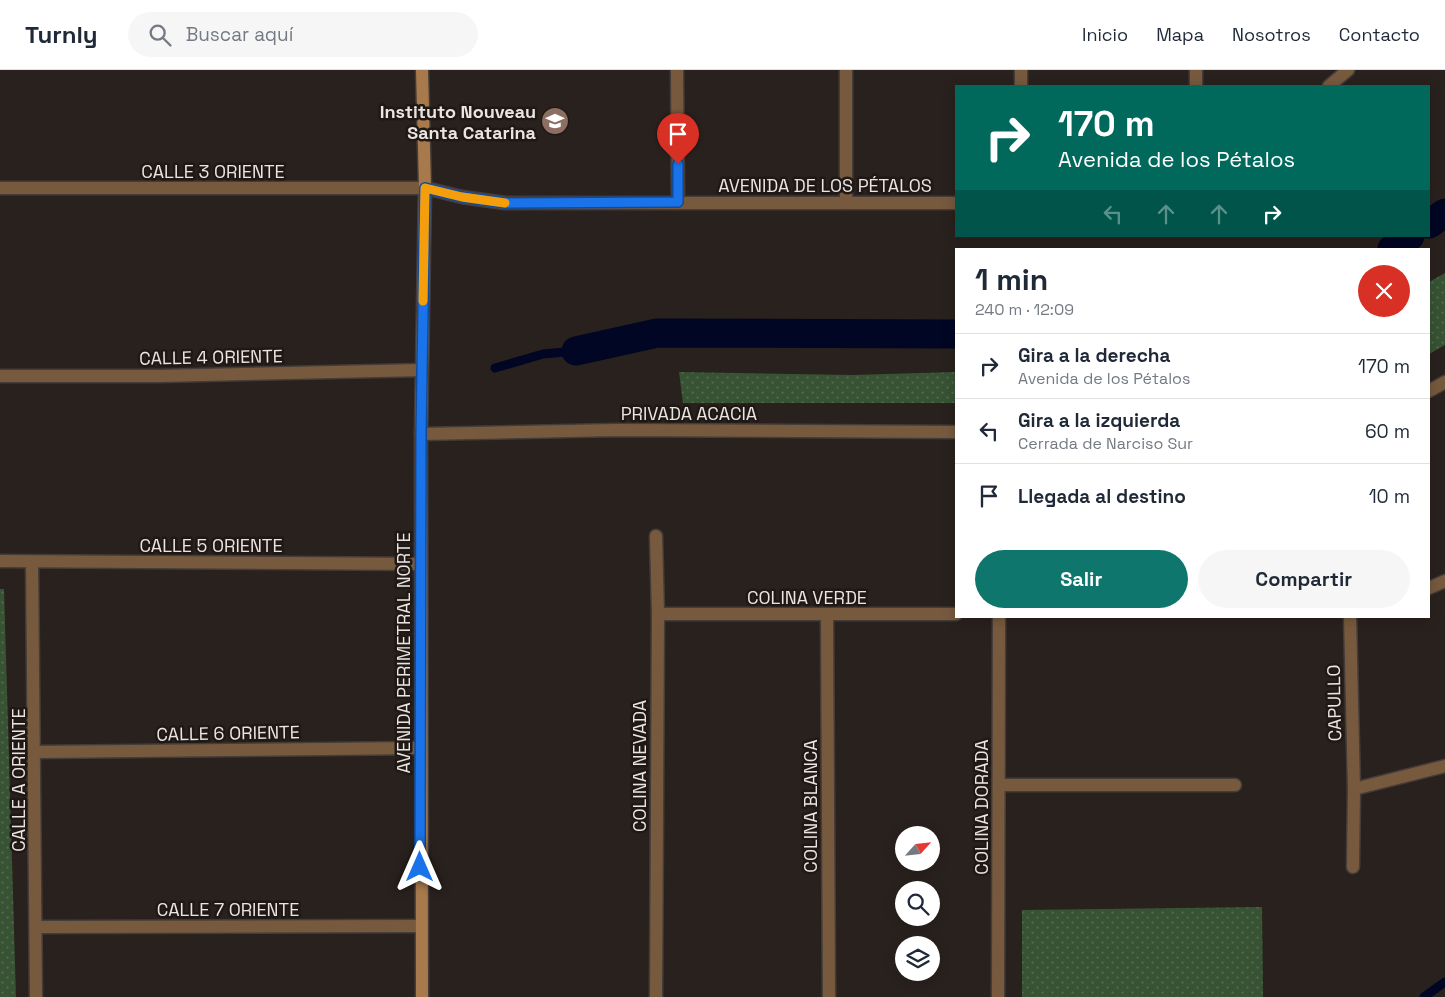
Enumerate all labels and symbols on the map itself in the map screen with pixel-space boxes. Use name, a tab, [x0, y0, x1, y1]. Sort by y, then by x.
place label: Instituto Nouveau Santa Catarina	[380, 100, 537, 144]
school or university icon: Instituto Nouveau Santa Catarina	[540, 106, 570, 136]
pin	[657, 113, 699, 164]
street label: CALLE 3 ORIENTE	[141, 160, 285, 183]
street label: AVENIDA DE LOS PÉTALOS	[718, 174, 932, 197]
street label: CALLE 4 ORIENTE	[139, 344, 283, 370]
street label: PRIVADA ACACIA	[621, 402, 757, 425]
street label: AVENIDA PERIMETRAL NORTE	[392, 532, 415, 774]
street label: CALLE 5 ORIENTE	[139, 534, 283, 557]
street label: COLINA VERDE	[747, 586, 867, 609]
street label: CAPULLO	[1322, 664, 1346, 742]
street label: COLINA NEVADA	[628, 700, 651, 832]
street label: CALLE A ORIENTE	[7, 708, 30, 852]
street label: CALLE 6 ORIENTE	[156, 720, 300, 746]
street label: COLINA BLANCA	[799, 739, 822, 873]
street label: COLINA DORADA	[970, 739, 993, 875]
north arrow	[895, 826, 940, 871]
position arrow	[393, 840, 445, 892]
street label: CALLE 7 ORIENTE	[157, 898, 299, 921]

